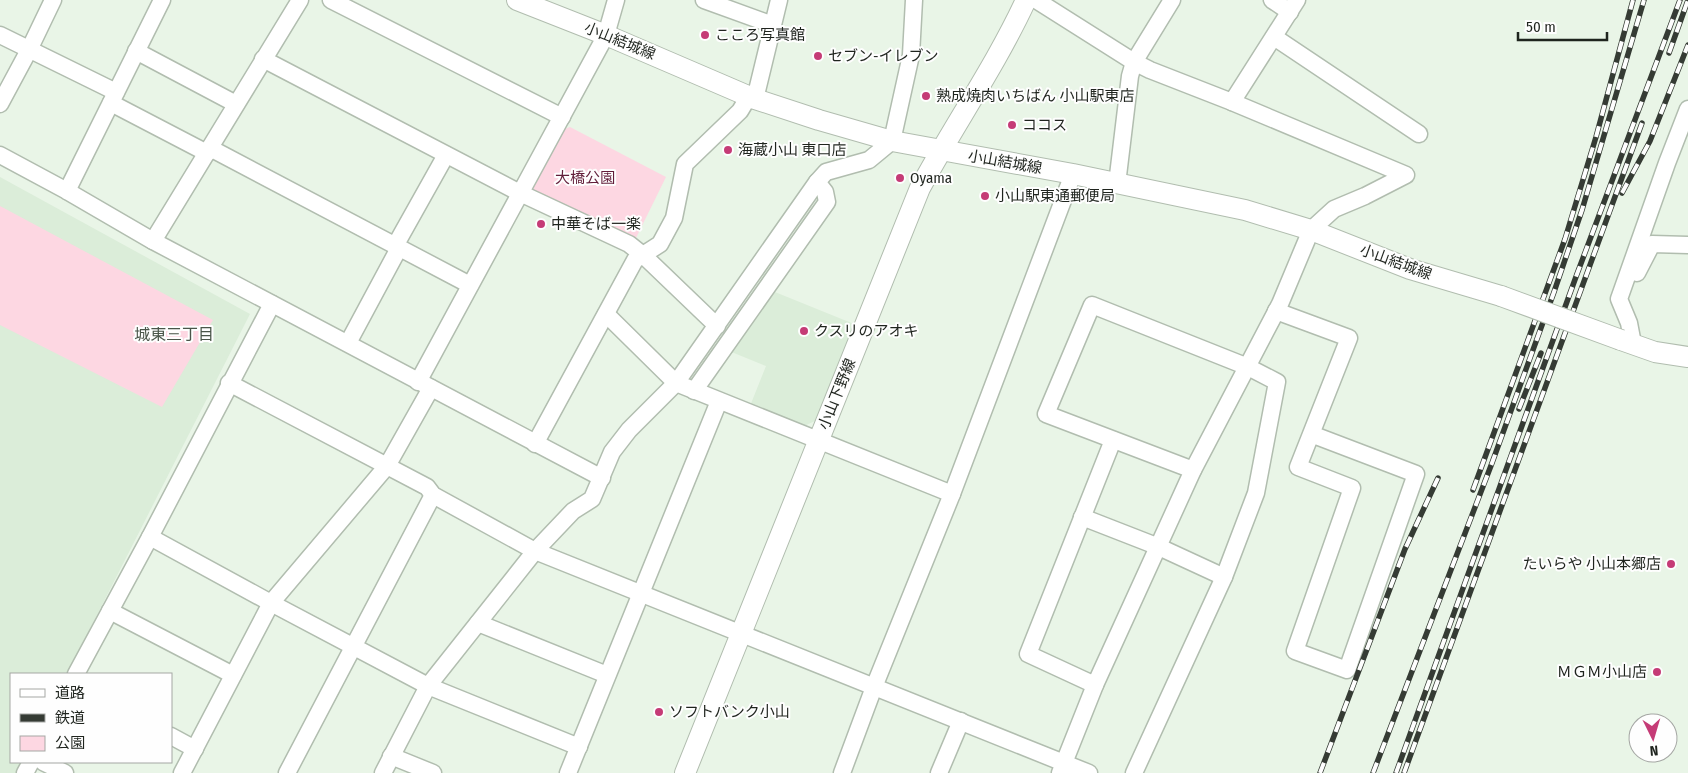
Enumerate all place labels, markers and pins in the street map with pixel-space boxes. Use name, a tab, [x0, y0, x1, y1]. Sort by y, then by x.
place label: こころ写真館	[715, 26, 805, 44]
marker: こころ写真館	[699, 29, 711, 41]
place label: セブン-イレブン	[828, 47, 939, 65]
marker: セブン-イレブン	[812, 50, 824, 62]
place label: 熟成焼肉いちばん 小山駅東店	[936, 87, 1135, 105]
marker: 熟成焼肉いちばん 小山駅東店	[920, 90, 932, 102]
place label: ココス	[1022, 116, 1067, 134]
marker: ココス	[1006, 119, 1018, 131]
place label: 海蔵小山 東口店	[738, 141, 847, 159]
marker: 海蔵小山 東口店	[722, 144, 734, 156]
place label: Oyama	[910, 169, 952, 187]
marker: Oyama	[894, 172, 906, 184]
place label: 小山駅東通郵便局	[995, 187, 1115, 205]
marker: 小山駅東通郵便局	[979, 190, 991, 202]
place label: 中華そば一楽	[551, 215, 641, 233]
marker: 中華そば一楽	[535, 218, 547, 230]
place label: クスリのアオキ	[814, 322, 919, 340]
marker: クスリのアオキ	[798, 325, 810, 337]
place label: たいらや 小山本郷店	[1522, 555, 1661, 573]
marker: たいらや 小山本郷店	[1665, 558, 1677, 570]
place label: ＭＧＭ小山店	[1557, 663, 1647, 681]
marker: ＭＧＭ小山店	[1651, 666, 1663, 678]
place label: ソフトバンク小山	[669, 703, 790, 721]
marker: ソフトバンク小山	[653, 706, 665, 718]

